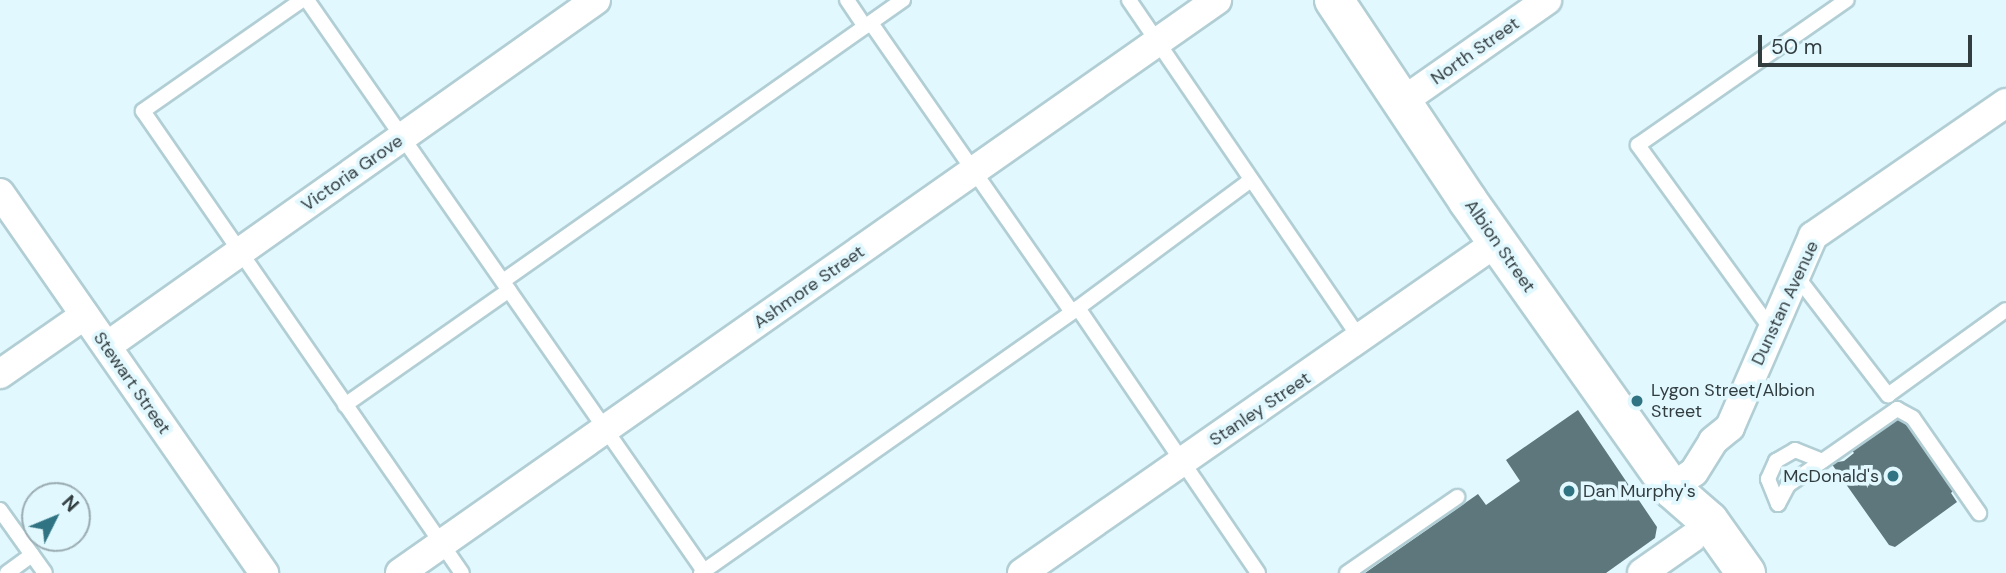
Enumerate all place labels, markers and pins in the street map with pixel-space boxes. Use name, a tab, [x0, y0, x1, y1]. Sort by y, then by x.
place label: Lygon Street/Albion Street	[1651, 380, 1815, 422]
marker: Lygon Street/Albion Street	[1629, 393, 1645, 409]
place label: McDonald's	[1783, 465, 1879, 487]
marker: McDonald's	[1885, 468, 1901, 484]
place label: Dan Murphy's	[1583, 480, 1696, 502]
marker: Dan Murphy's	[1561, 483, 1577, 499]

